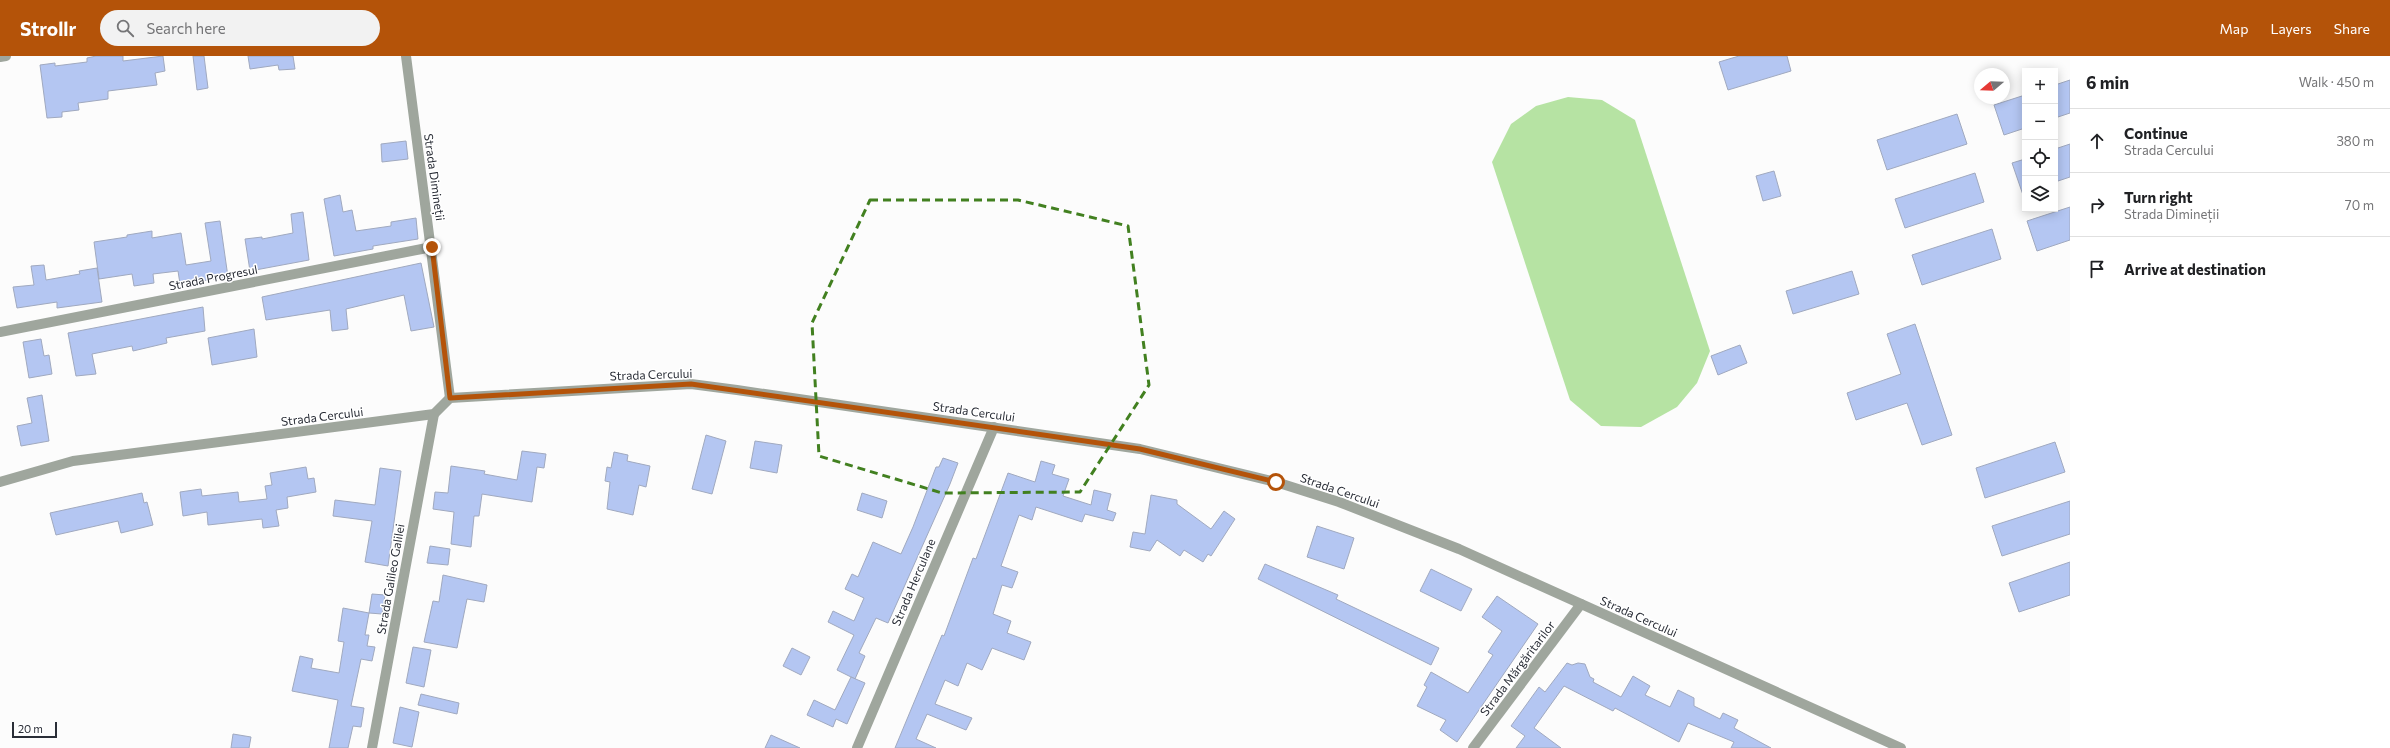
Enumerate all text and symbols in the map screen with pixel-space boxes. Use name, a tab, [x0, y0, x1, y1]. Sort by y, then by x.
search box	[100, 10, 380, 46]
text: Strollr	[20, 17, 76, 40]
icon: search	[114, 17, 136, 39]
text: Search here	[146, 19, 226, 37]
text: Map	[2220, 20, 2248, 37]
text: Layers	[2270, 20, 2312, 37]
text: Share	[2334, 20, 2370, 37]
north arrow	[1974, 68, 2010, 104]
map controls	[2022, 68, 2058, 212]
button: +	[2022, 68, 2058, 104]
text: 6 min	[2086, 72, 2129, 93]
text: Walk · 450 m	[2299, 74, 2374, 90]
button: −	[2022, 104, 2058, 140]
text: Continue	[2124, 124, 2188, 142]
icon: ahead	[2086, 130, 2108, 152]
street label: Strada Dimineții	[421, 132, 448, 222]
text: 380 m	[2336, 133, 2374, 149]
button: locate	[2022, 140, 2058, 176]
text: Strada Cercului	[2124, 142, 2214, 158]
button: layers	[2022, 176, 2058, 212]
text: Turn right	[2124, 188, 2193, 206]
icon: right	[2086, 194, 2108, 216]
text: 70 m	[2345, 197, 2374, 213]
text: Strada Dimineții	[2124, 206, 2219, 222]
route end	[423, 238, 441, 256]
icon: arrive	[2086, 258, 2108, 280]
text: Arrive at destination	[2124, 260, 2266, 278]
street label: Strada Progresul	[167, 262, 259, 292]
street label: Strada Cercului	[609, 366, 693, 382]
street label: Strada Cercului	[932, 398, 1016, 424]
street label: Strada Cercului	[280, 404, 364, 428]
street label: Strada Cercului	[1299, 470, 1381, 510]
route start	[1267, 473, 1285, 491]
street label: Strada Galileo Galilei	[373, 523, 407, 635]
street label: Strada Herculane	[888, 536, 938, 628]
street label: Strada Cercului	[1598, 593, 1680, 639]
street label: Strada Mărgăritarilor	[1477, 618, 1557, 718]
scale bar	[12, 720, 57, 739]
text: 20 m	[18, 722, 43, 735]

